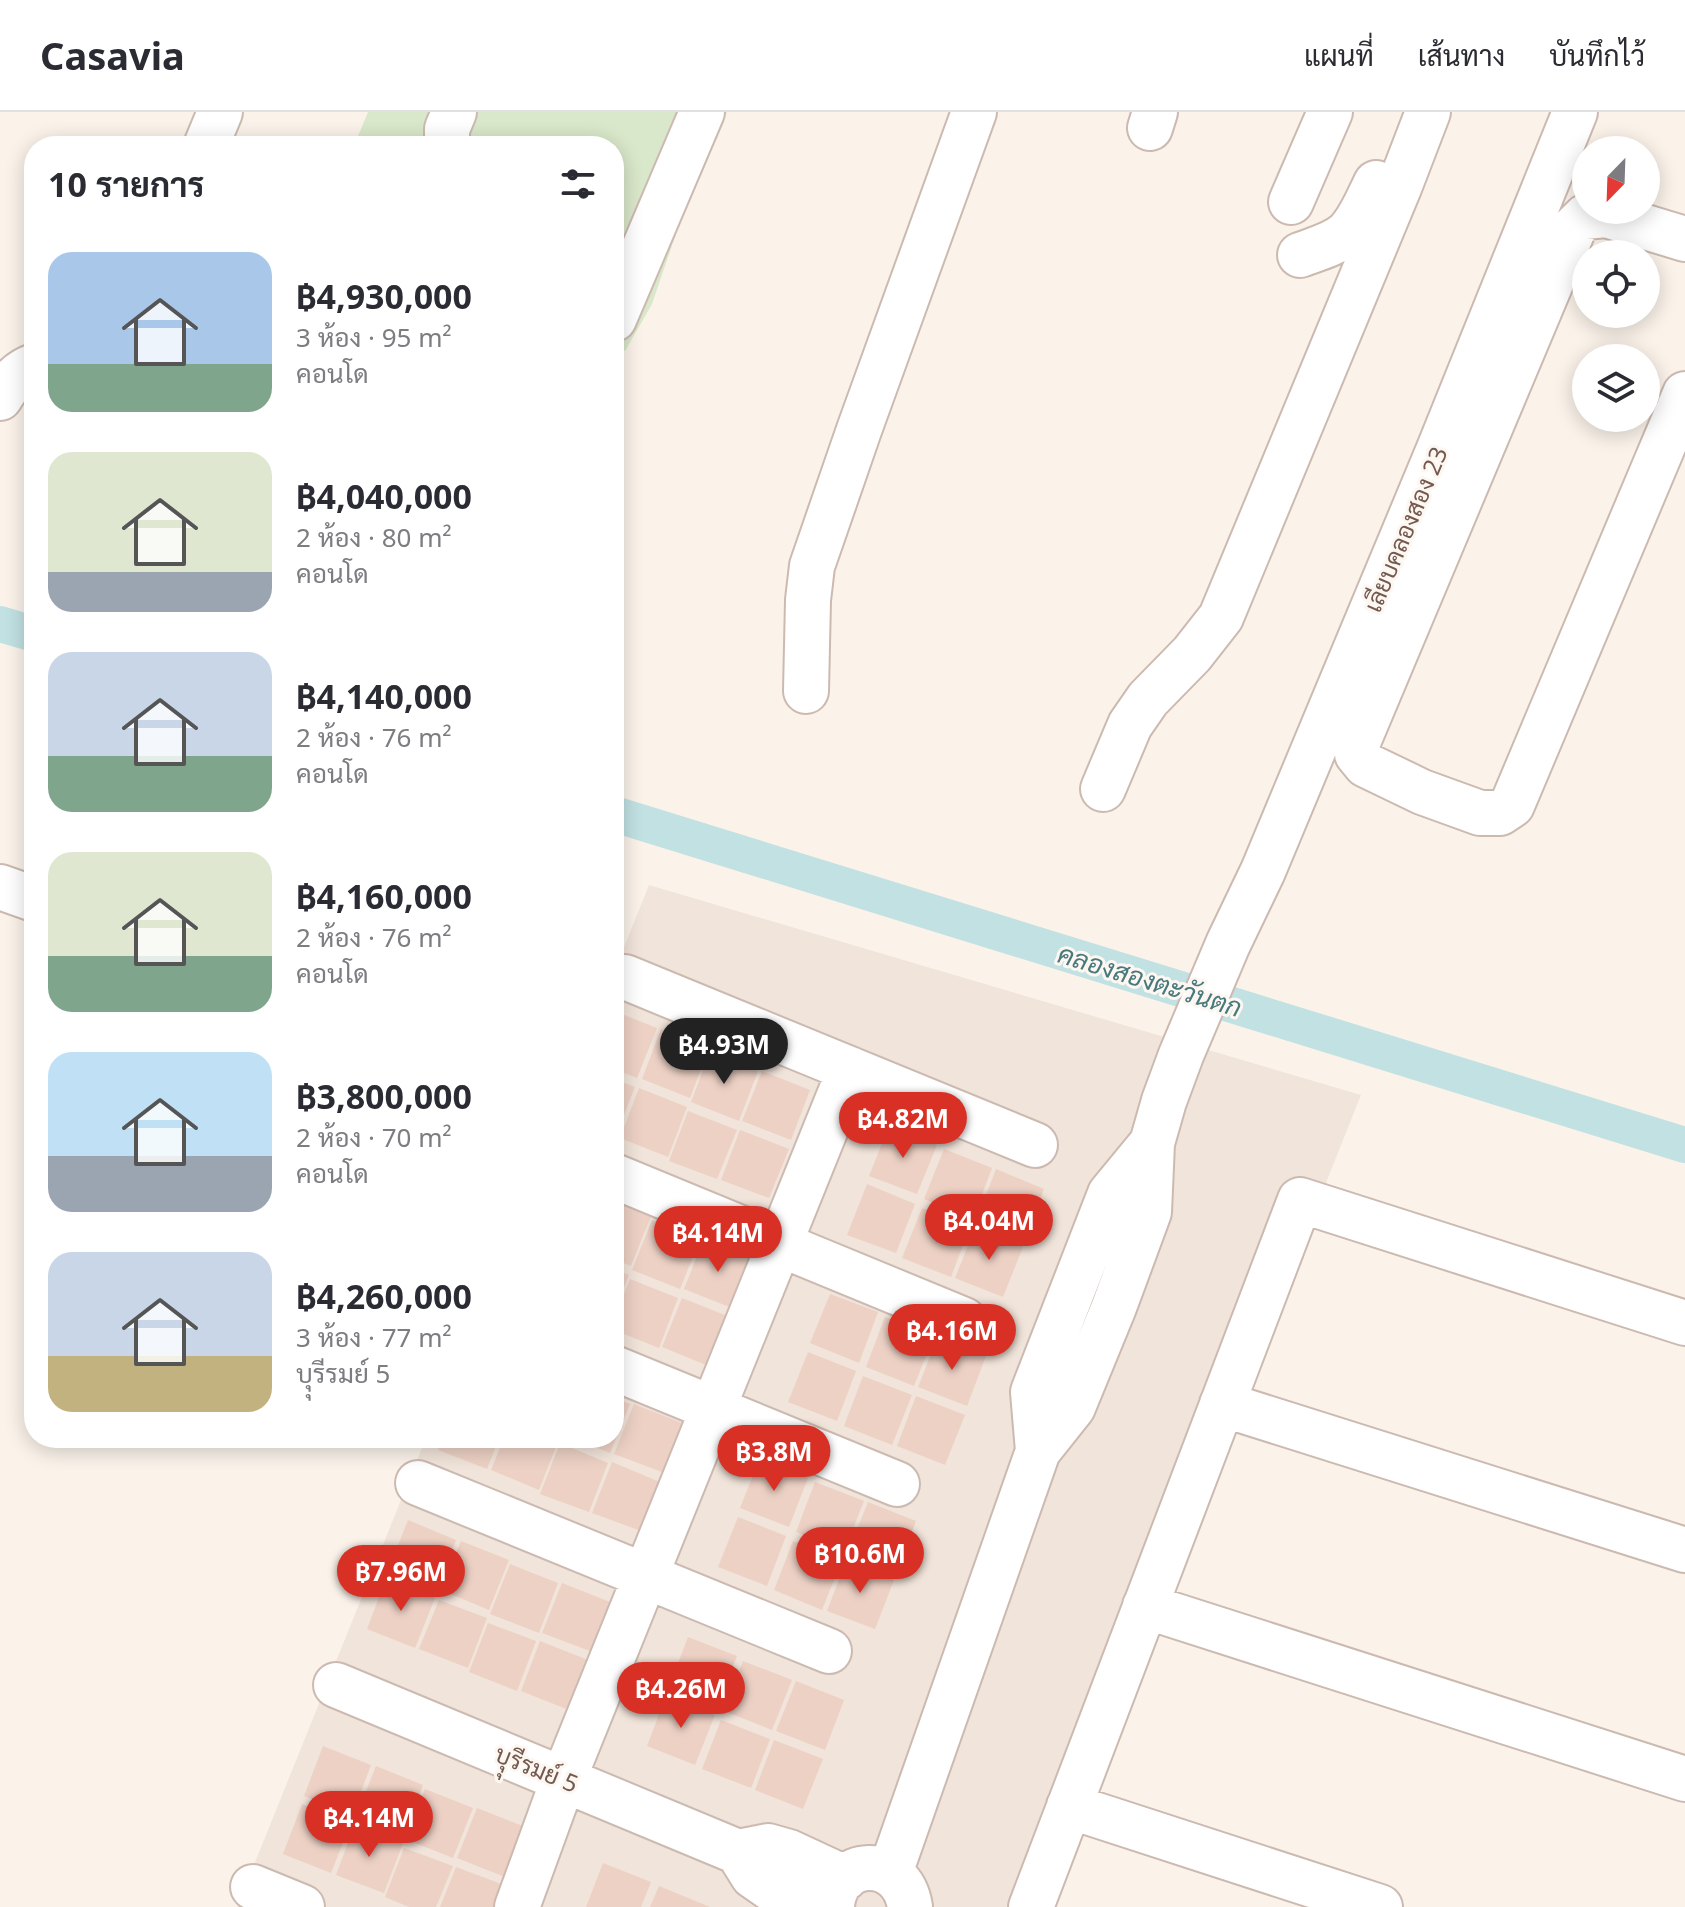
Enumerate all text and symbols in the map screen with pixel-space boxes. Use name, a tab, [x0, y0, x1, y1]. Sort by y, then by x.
text: Casavia	[40, 29, 185, 81]
text: แผนที่	[1304, 36, 1374, 74]
text: เส้นทาง	[1418, 36, 1505, 74]
text: บันทึกไว้	[1549, 36, 1645, 74]
north arrow	[1572, 136, 1660, 224]
map controls	[1572, 136, 1660, 432]
text: 10 รายการ	[48, 161, 205, 207]
icon: filters	[556, 162, 600, 206]
button: locate	[1572, 240, 1660, 328]
text: ฿4,930,000	[296, 273, 472, 319]
icon: home	[112, 284, 208, 380]
text: 3 ห้อง · 95 m²	[296, 319, 452, 355]
button: layers	[1572, 344, 1660, 432]
text: คอนโด	[296, 355, 369, 391]
street label: เลียบคลองสอง 23	[1355, 441, 1455, 617]
text: ฿4,040,000	[296, 473, 472, 519]
icon: home	[112, 484, 208, 580]
text: 2 ห้อง · 80 m²	[296, 519, 452, 555]
text: คอนโด	[296, 555, 369, 591]
text: ฿4,140,000	[296, 673, 472, 719]
icon: home	[112, 684, 208, 780]
text: 2 ห้อง · 76 m²	[296, 719, 452, 755]
text: คอนโด	[296, 755, 369, 791]
text: ฿4,160,000	[296, 873, 472, 919]
icon: home	[112, 884, 208, 980]
text: 2 ห้อง · 76 m²	[296, 919, 452, 955]
water label: คลองสองตะวันตก	[1054, 935, 1246, 1025]
text: คอนโด	[296, 955, 369, 991]
pin: ฿4.93M	[659, 1018, 789, 1086]
text: ฿4.93M	[678, 1026, 770, 1062]
text: ฿3,800,000	[296, 1073, 472, 1119]
icon: home	[112, 1084, 208, 1180]
pin: ฿4.82M	[838, 1092, 968, 1160]
text: ฿4.82M	[857, 1100, 949, 1136]
text: 2 ห้อง · 70 m²	[296, 1119, 452, 1155]
text: คอนโด	[296, 1155, 369, 1191]
pin: ฿4.04M	[924, 1194, 1054, 1262]
text: ฿4.04M	[943, 1202, 1035, 1238]
pin: ฿4.14M	[653, 1206, 783, 1274]
text: ฿4.14M	[672, 1214, 764, 1250]
text: ฿4,260,000	[296, 1273, 472, 1319]
icon: home	[112, 1284, 208, 1380]
pin: ฿4.16M	[887, 1304, 1017, 1372]
text: ฿4.16M	[906, 1312, 998, 1348]
text: 3 ห้อง · 77 m²	[296, 1319, 452, 1355]
text: บุุรีรมย์ 5	[296, 1355, 390, 1391]
pin: ฿3.8M	[718, 1425, 830, 1493]
text: ฿3.8M	[735, 1433, 813, 1469]
pin: ฿10.6M	[795, 1527, 925, 1595]
text: ฿10.6M	[814, 1535, 906, 1571]
pin: ฿7.96M	[336, 1545, 466, 1613]
text: ฿7.96M	[355, 1553, 447, 1589]
pin: ฿4.26M	[616, 1662, 746, 1730]
text: ฿4.26M	[635, 1670, 727, 1706]
street label: บุุรีรมย์ 5	[487, 1736, 584, 1808]
pin: ฿4.14M	[304, 1791, 434, 1859]
text: ฿4.14M	[323, 1799, 415, 1835]

